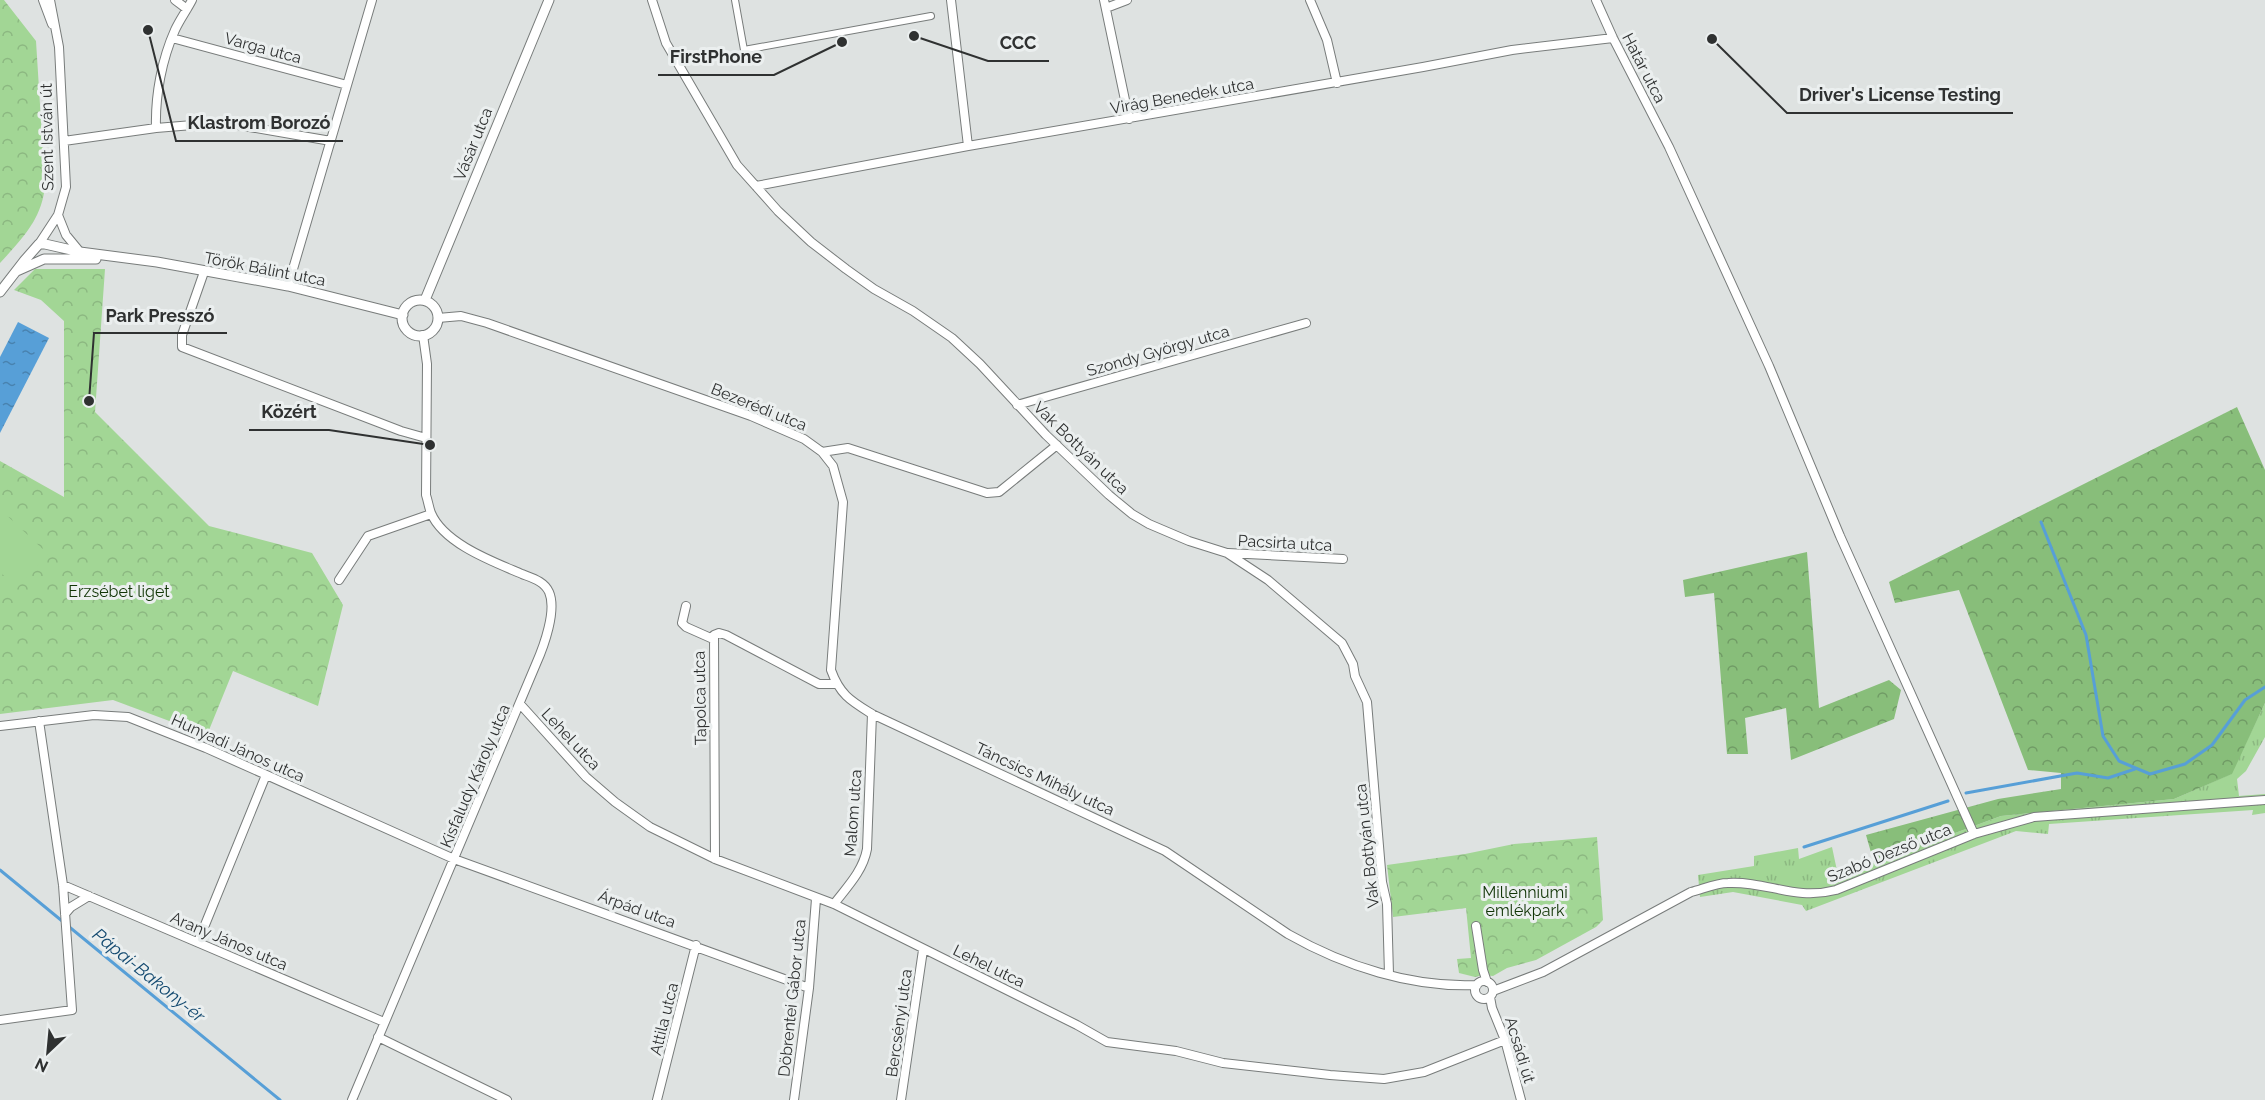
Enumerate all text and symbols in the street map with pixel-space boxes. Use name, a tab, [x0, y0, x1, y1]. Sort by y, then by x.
callout: CCC	[988, 25, 1049, 61]
street label: Varga utca	[222, 29, 304, 67]
street label: Határ utca	[1618, 30, 1670, 106]
text: CCC	[1000, 32, 1036, 53]
callout: FirstPhone	[658, 39, 774, 75]
text: FirstPhone	[670, 46, 762, 67]
street label: Virág Benedek utca	[1109, 74, 1255, 118]
callout: Driver's License Testing	[1787, 77, 2013, 113]
street label: Szent István út	[37, 82, 57, 191]
text: Driver's License Testing	[1799, 84, 2001, 105]
callout: Klastrom Borozó	[176, 105, 343, 141]
street label: Vásár utca	[450, 105, 496, 183]
text: Klastrom Borozó	[187, 112, 331, 133]
street label: Török Bálint utca	[203, 248, 327, 290]
callout: Park Presszó	[94, 297, 227, 333]
text: Park Presszó	[105, 305, 215, 326]
street label: Szondy György utca	[1084, 322, 1232, 380]
street label: Bezerédi utca	[708, 379, 810, 435]
callout: Közért	[249, 394, 329, 430]
street label: Vak Bottyán utca	[1029, 398, 1133, 498]
text: Közért	[261, 401, 317, 422]
street label: Pacsirta utca	[1237, 531, 1333, 555]
park label: Erzsébet liget	[68, 582, 170, 601]
street label: Tapolca utca	[690, 651, 710, 745]
street label: Kisfaludy Károly utca	[436, 701, 514, 851]
street label: Lehel utca	[538, 704, 604, 774]
street label: Hunyadi János utca	[168, 710, 308, 786]
street label: Táncsics Mihály utca	[973, 738, 1117, 820]
street label: Malom utca	[840, 769, 866, 857]
street label: Vak Bottyán utca	[1351, 783, 1383, 909]
street label: Szabó Dezső utca	[1824, 819, 1954, 887]
park label: Millenniumi emlékpark	[1482, 883, 1568, 920]
street label: Árpád utca	[596, 885, 679, 932]
street label: Arany János utca	[168, 908, 290, 974]
street label: Döbrentei Gábor utca	[774, 918, 810, 1078]
water label: Pápai-Bakony-ér	[89, 923, 210, 1027]
street label: Lehel utca	[950, 940, 1028, 992]
street label: Bercsényi utca	[882, 968, 916, 1078]
street label: Attila utca	[646, 981, 682, 1057]
street label: Acsádi út	[1501, 1015, 1539, 1086]
north arrow	[18, 1022, 78, 1082]
text: N	[32, 1054, 51, 1076]

